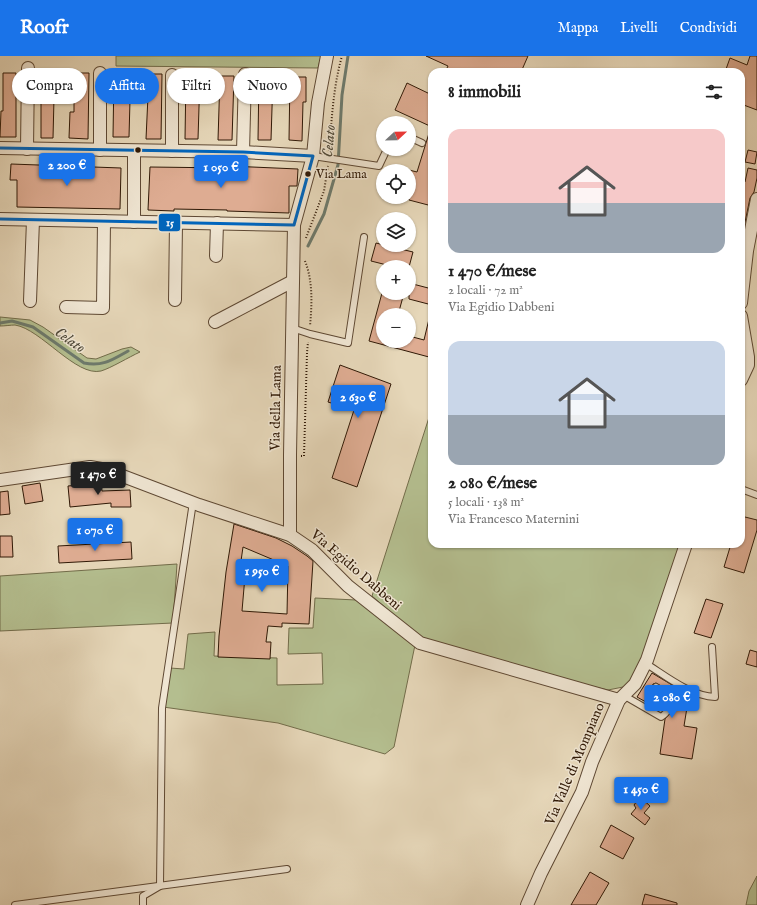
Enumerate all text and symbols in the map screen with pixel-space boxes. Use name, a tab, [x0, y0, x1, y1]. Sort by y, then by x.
text: Roofr	[20, 16, 69, 40]
text: Mappa	[558, 19, 598, 37]
text: Livelli	[620, 19, 658, 37]
text: Condividi	[680, 19, 737, 37]
chip: Compra	[12, 68, 87, 104]
chip: Affitta	[95, 68, 159, 104]
chip: Filtri	[167, 68, 225, 104]
chip: Nuovo	[233, 68, 301, 104]
icon: filters	[703, 81, 725, 103]
text: 8 immobili	[448, 82, 521, 103]
north arrow	[376, 116, 416, 156]
map controls	[376, 116, 416, 348]
water label: Celato	[318, 124, 340, 158]
unlabelled marker	[133, 145, 143, 155]
pin: 2 200 €	[30, 153, 104, 187]
pin: 1 050 €	[184, 155, 258, 189]
icon: home	[551, 155, 623, 227]
text: 2 200 €	[48, 157, 86, 174]
text: 1 050 €	[203, 159, 239, 176]
button: locate	[376, 164, 416, 204]
place label: Via Lama	[315, 166, 367, 183]
marker: Via Lama	[303, 169, 313, 179]
button: layers	[376, 212, 416, 252]
line badge: 15	[158, 213, 181, 232]
text: 15	[166, 216, 174, 230]
button: +	[376, 260, 416, 300]
text: 1 470 €/mese	[448, 261, 536, 282]
text: 2 locali · 72 m²	[448, 282, 523, 299]
text: Via Egidio Dabbeni	[448, 299, 554, 316]
button: −	[376, 308, 416, 348]
water label: Celato	[51, 323, 89, 357]
street label: Via della Lama	[266, 364, 286, 452]
icon: home	[551, 367, 623, 439]
pin: 2 630 €	[321, 385, 395, 419]
text: 2 630 €	[340, 389, 376, 406]
pin: 1 470 €	[61, 462, 135, 496]
text: 1 470 €	[80, 466, 116, 483]
text: 2 080 €/mese	[448, 473, 537, 494]
text: 5 locali · 138 m²	[448, 494, 524, 511]
text: Via Francesco Maternini	[448, 511, 579, 528]
pin: 1 070 €	[58, 518, 132, 552]
text: 1 070 €	[77, 522, 114, 539]
street label: Via Egidio Dabbeni	[306, 525, 405, 615]
pin: 1 950 €	[225, 559, 299, 593]
text: 1 950 €	[245, 563, 279, 580]
pin: 2 080 €	[635, 685, 709, 719]
text: 2 080 €	[653, 689, 691, 706]
street label: Via Valle di Mompiano	[541, 700, 609, 829]
pin: 1 450 €	[604, 777, 678, 811]
text: 1 450 €	[623, 781, 659, 798]

